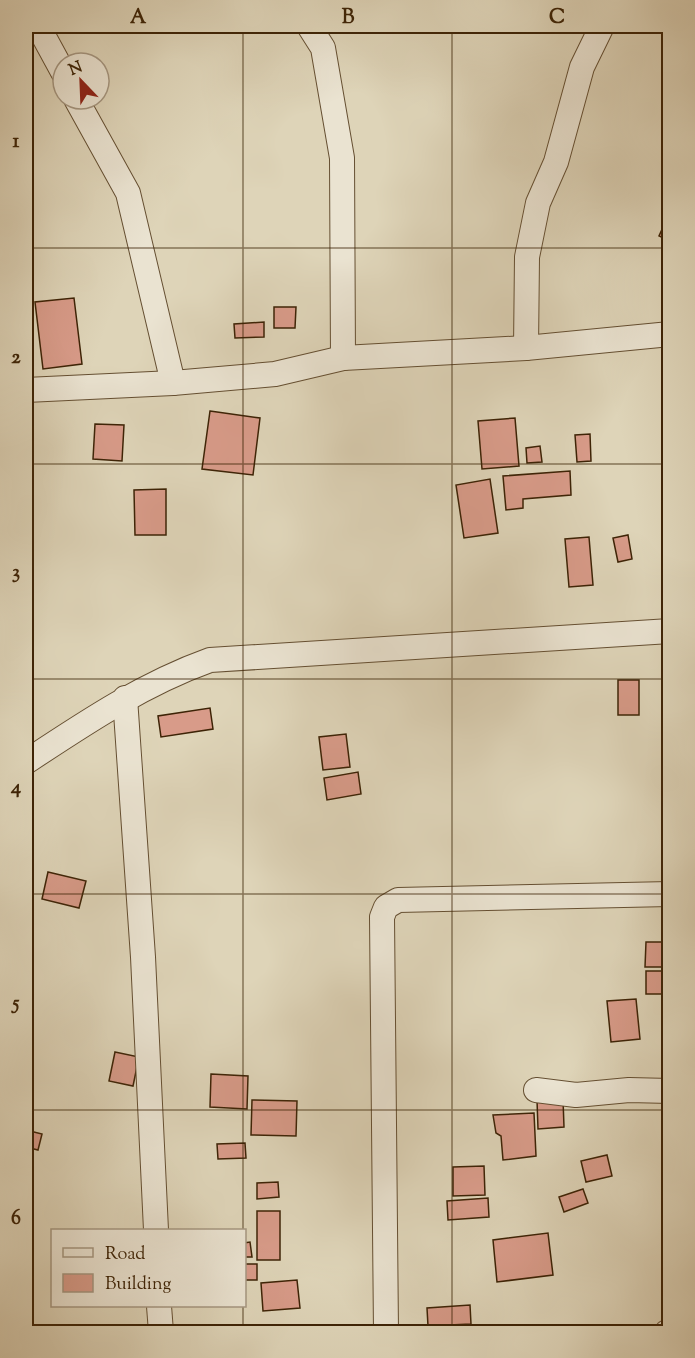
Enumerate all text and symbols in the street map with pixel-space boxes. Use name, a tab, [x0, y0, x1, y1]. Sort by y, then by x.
text: A	[130, 4, 147, 33]
text: B	[342, 4, 355, 33]
text: C	[549, 4, 565, 33]
north arrow	[51, 51, 111, 111]
text: N	[66, 56, 87, 83]
text: 1	[13, 128, 20, 157]
text: 2	[11, 344, 21, 373]
text: 3	[12, 559, 20, 588]
text: 4	[10, 774, 21, 803]
text: 5	[11, 990, 20, 1019]
text: 6	[11, 1205, 21, 1234]
legend	[51, 1229, 246, 1307]
text: Road	[105, 1242, 145, 1268]
text: Building	[105, 1272, 171, 1298]

